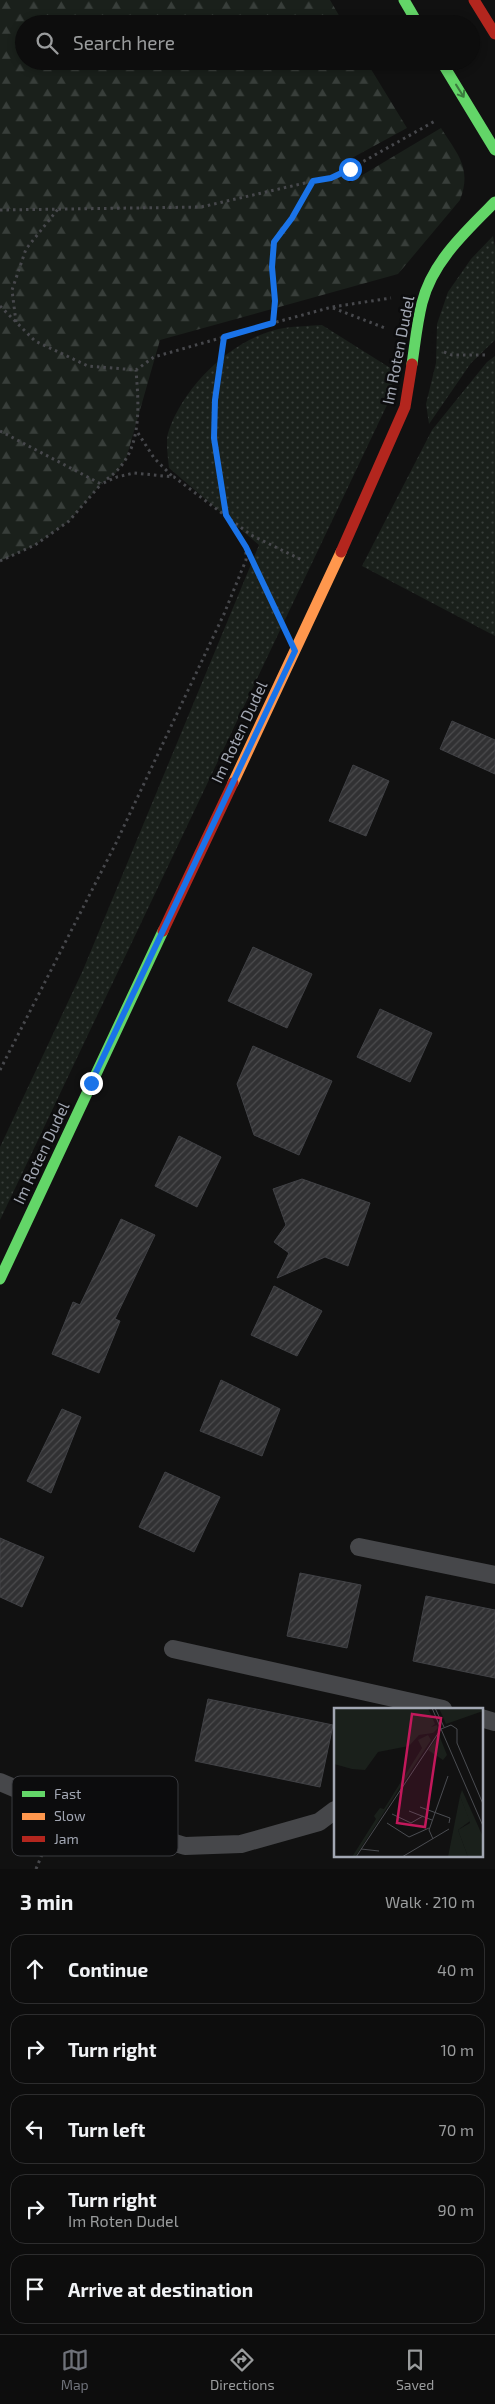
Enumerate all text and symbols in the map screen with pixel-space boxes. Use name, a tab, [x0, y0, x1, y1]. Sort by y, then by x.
search box	[15, 15, 480, 70]
icon: search	[33, 29, 61, 57]
text: Search here	[73, 31, 175, 54]
one-way arrow	[455, 84, 465, 98]
route start	[339, 158, 362, 181]
street label: Im Roten Dudel	[378, 294, 417, 406]
street label: Im Roten Dudel	[207, 677, 271, 786]
route end	[80, 1072, 103, 1095]
street label: Im Roten Dudel	[9, 1098, 73, 1207]
inset map	[334, 1708, 482, 1856]
legend	[12, 1776, 178, 1856]
text: Fast	[54, 1785, 81, 1802]
text: Slow	[54, 1807, 86, 1824]
text: Jam	[54, 1830, 79, 1847]
text: 3 min	[20, 1889, 73, 1914]
text: Walk · 210 m	[385, 1892, 475, 1911]
icon: ahead	[21, 1955, 49, 1983]
text: Continue	[68, 1958, 148, 1981]
text: 40 m	[437, 1960, 474, 1979]
icon: right	[21, 2035, 49, 2063]
text: Turn right	[68, 2038, 156, 2061]
text: 10 m	[440, 2040, 474, 2059]
icon: left	[21, 2115, 49, 2143]
text: Turn left	[68, 2118, 145, 2141]
text: 70 m	[439, 2120, 474, 2139]
text: Turn right	[68, 2188, 156, 2211]
icon: right	[21, 2195, 49, 2223]
text: 90 m	[438, 2200, 474, 2219]
text: Im Roten Dudel	[68, 2211, 178, 2230]
icon: arrive	[21, 2275, 49, 2303]
text: Arrive at destination	[68, 2278, 253, 2301]
tab: Map	[61, 2346, 89, 2393]
tab: Directions	[210, 2346, 275, 2393]
tab: Saved	[396, 2346, 434, 2393]

